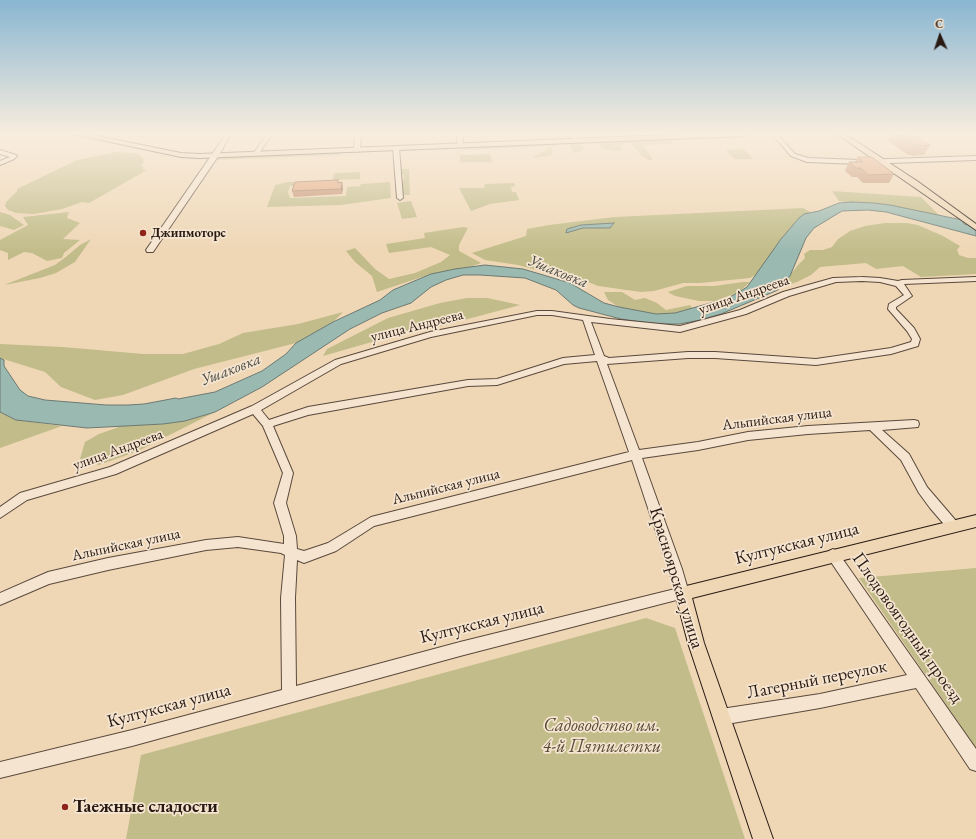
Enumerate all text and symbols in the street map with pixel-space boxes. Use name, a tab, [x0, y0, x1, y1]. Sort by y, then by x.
north arrow	[920, 16, 960, 56]
text: С	[935, 17, 944, 31]
place label: Джипмоторс	[151, 225, 226, 241]
marker: Джипмоторс	[138, 228, 148, 238]
water label: Ушаковка	[525, 251, 591, 293]
street label: улица Андреева	[696, 271, 792, 319]
street label: улица Андреева	[369, 306, 465, 346]
water label: Ушаковка	[198, 350, 264, 390]
street label: Альпийская улица	[721, 403, 833, 435]
street label: улица Андреева	[70, 425, 166, 475]
street label: Альпийская улица	[390, 465, 502, 509]
street label: Красноярская улица	[644, 505, 708, 651]
street label: Култукская улица	[733, 518, 861, 570]
street label: Альпийская улица	[70, 525, 182, 565]
street label: Плодовоягодный проезд	[847, 548, 967, 708]
street label: Култукская улица	[418, 597, 546, 649]
street label: Лагерный переулок	[745, 656, 889, 704]
street label: Култукская улица	[105, 679, 233, 733]
park label: Садоводство им. 4-й Пятилетки	[543, 715, 661, 758]
place label: Таежные сладости	[73, 796, 218, 818]
marker: Таежные сладости	[60, 802, 70, 812]

